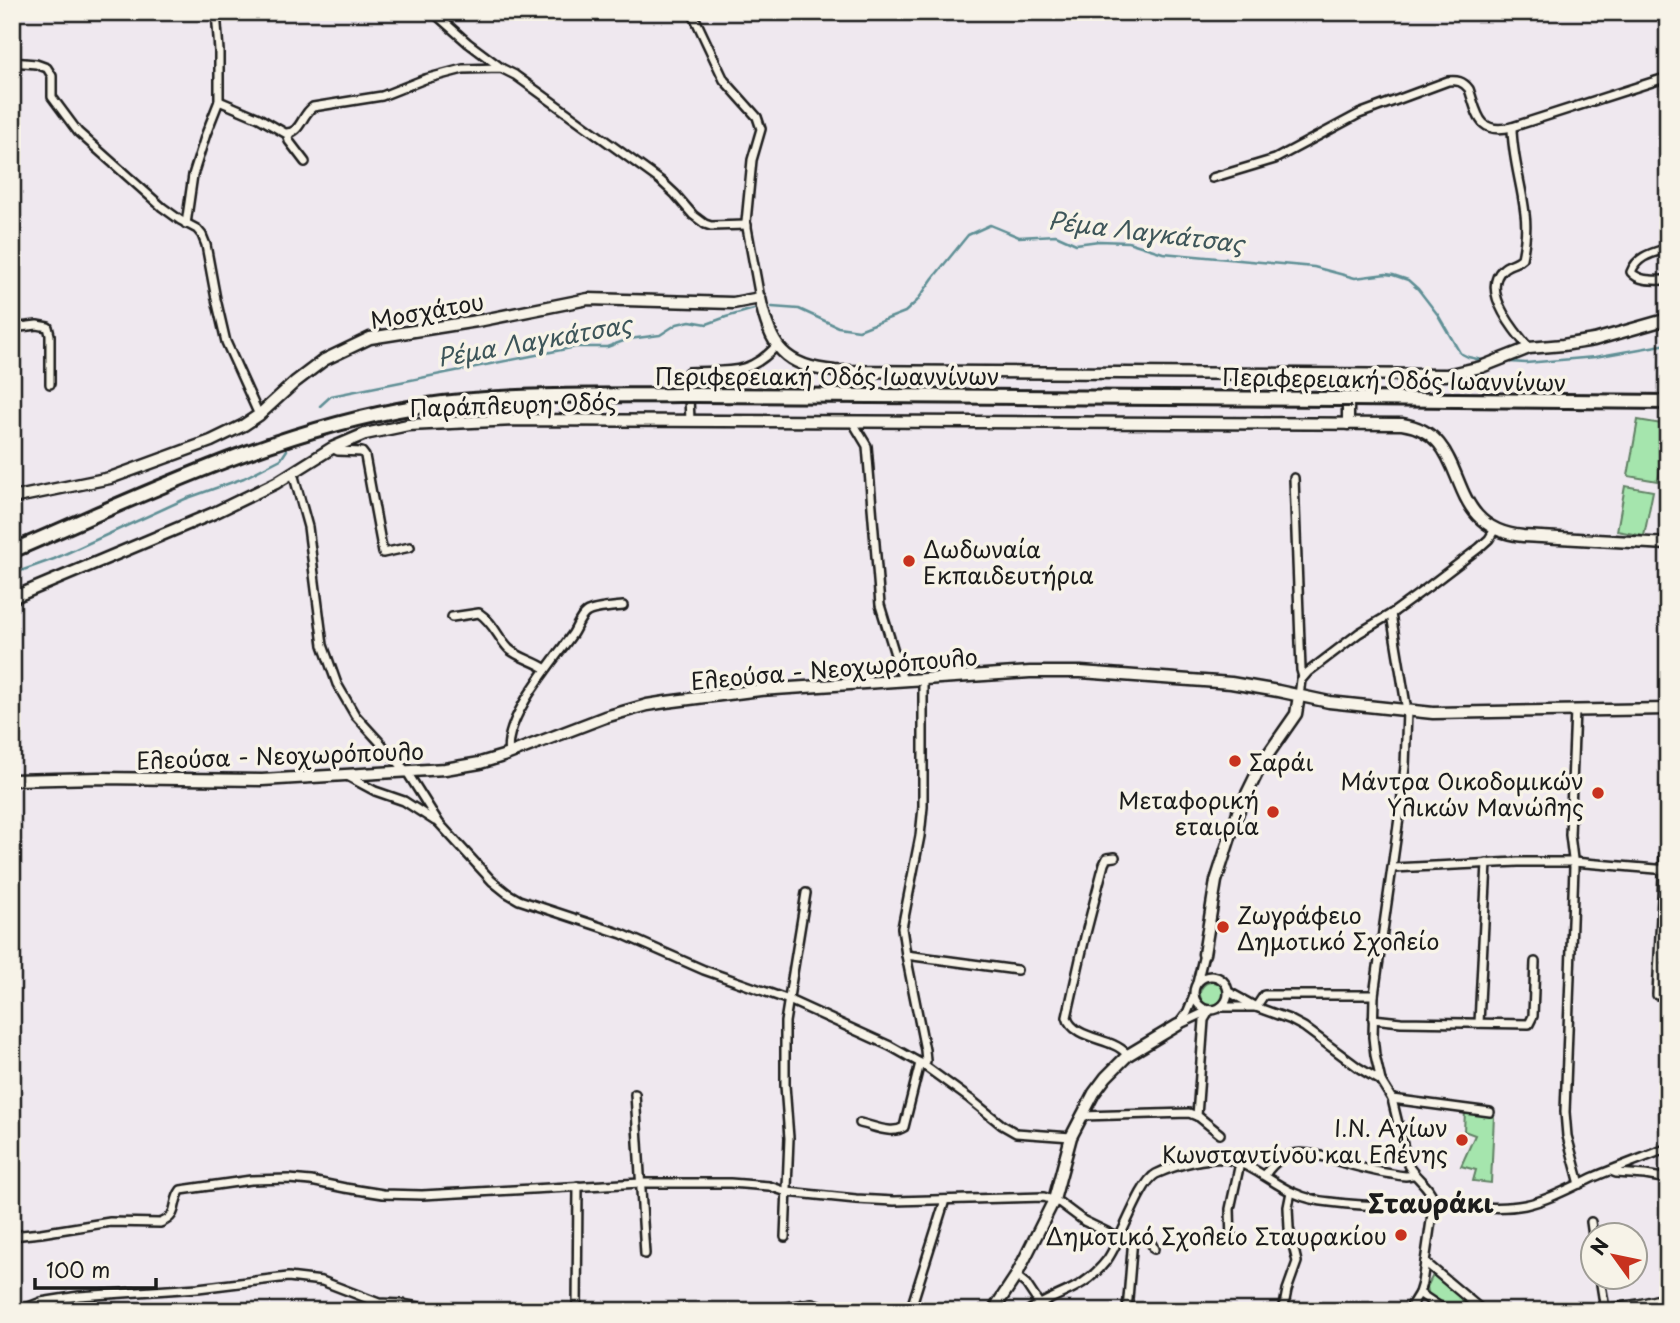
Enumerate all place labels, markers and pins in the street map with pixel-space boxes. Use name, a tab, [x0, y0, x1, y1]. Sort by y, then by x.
place label: Δωδωναία Εκπαιδευτήρια	[923, 531, 1094, 592]
marker: Δωδωναία Εκπαιδευτήρια	[901, 553, 917, 569]
place label: Σαράι	[1249, 744, 1314, 779]
marker: Σαράι	[1227, 753, 1243, 769]
place label: Μάντρα Οικοδομικών Υλικών Μανώλης	[1341, 763, 1584, 824]
place label: Μεταφορική εταιρία	[1118, 782, 1259, 843]
marker: Μάντρα Οικοδομικών Υλικών Μανώλης	[1590, 785, 1606, 801]
marker: Μεταφορική εταιρία	[1265, 804, 1281, 820]
place label: Ζωγράφειο Δημοτικό Σχολείο	[1237, 897, 1439, 958]
marker: Ζωγράφειο Δημοτικό Σχολείο	[1215, 919, 1231, 935]
place label: Ι.Ν. Αγίων Κωνσταντίνου και Ελένης	[1162, 1110, 1448, 1171]
marker: Ι.Ν. Αγίων Κωνσταντίνου και Ελένης	[1454, 1132, 1470, 1148]
place label: Δημοτικό Σχολείο Σταυρακίου	[1046, 1218, 1387, 1253]
marker: Δημοτικό Σχολείο Σταυρακίου	[1393, 1227, 1409, 1243]

